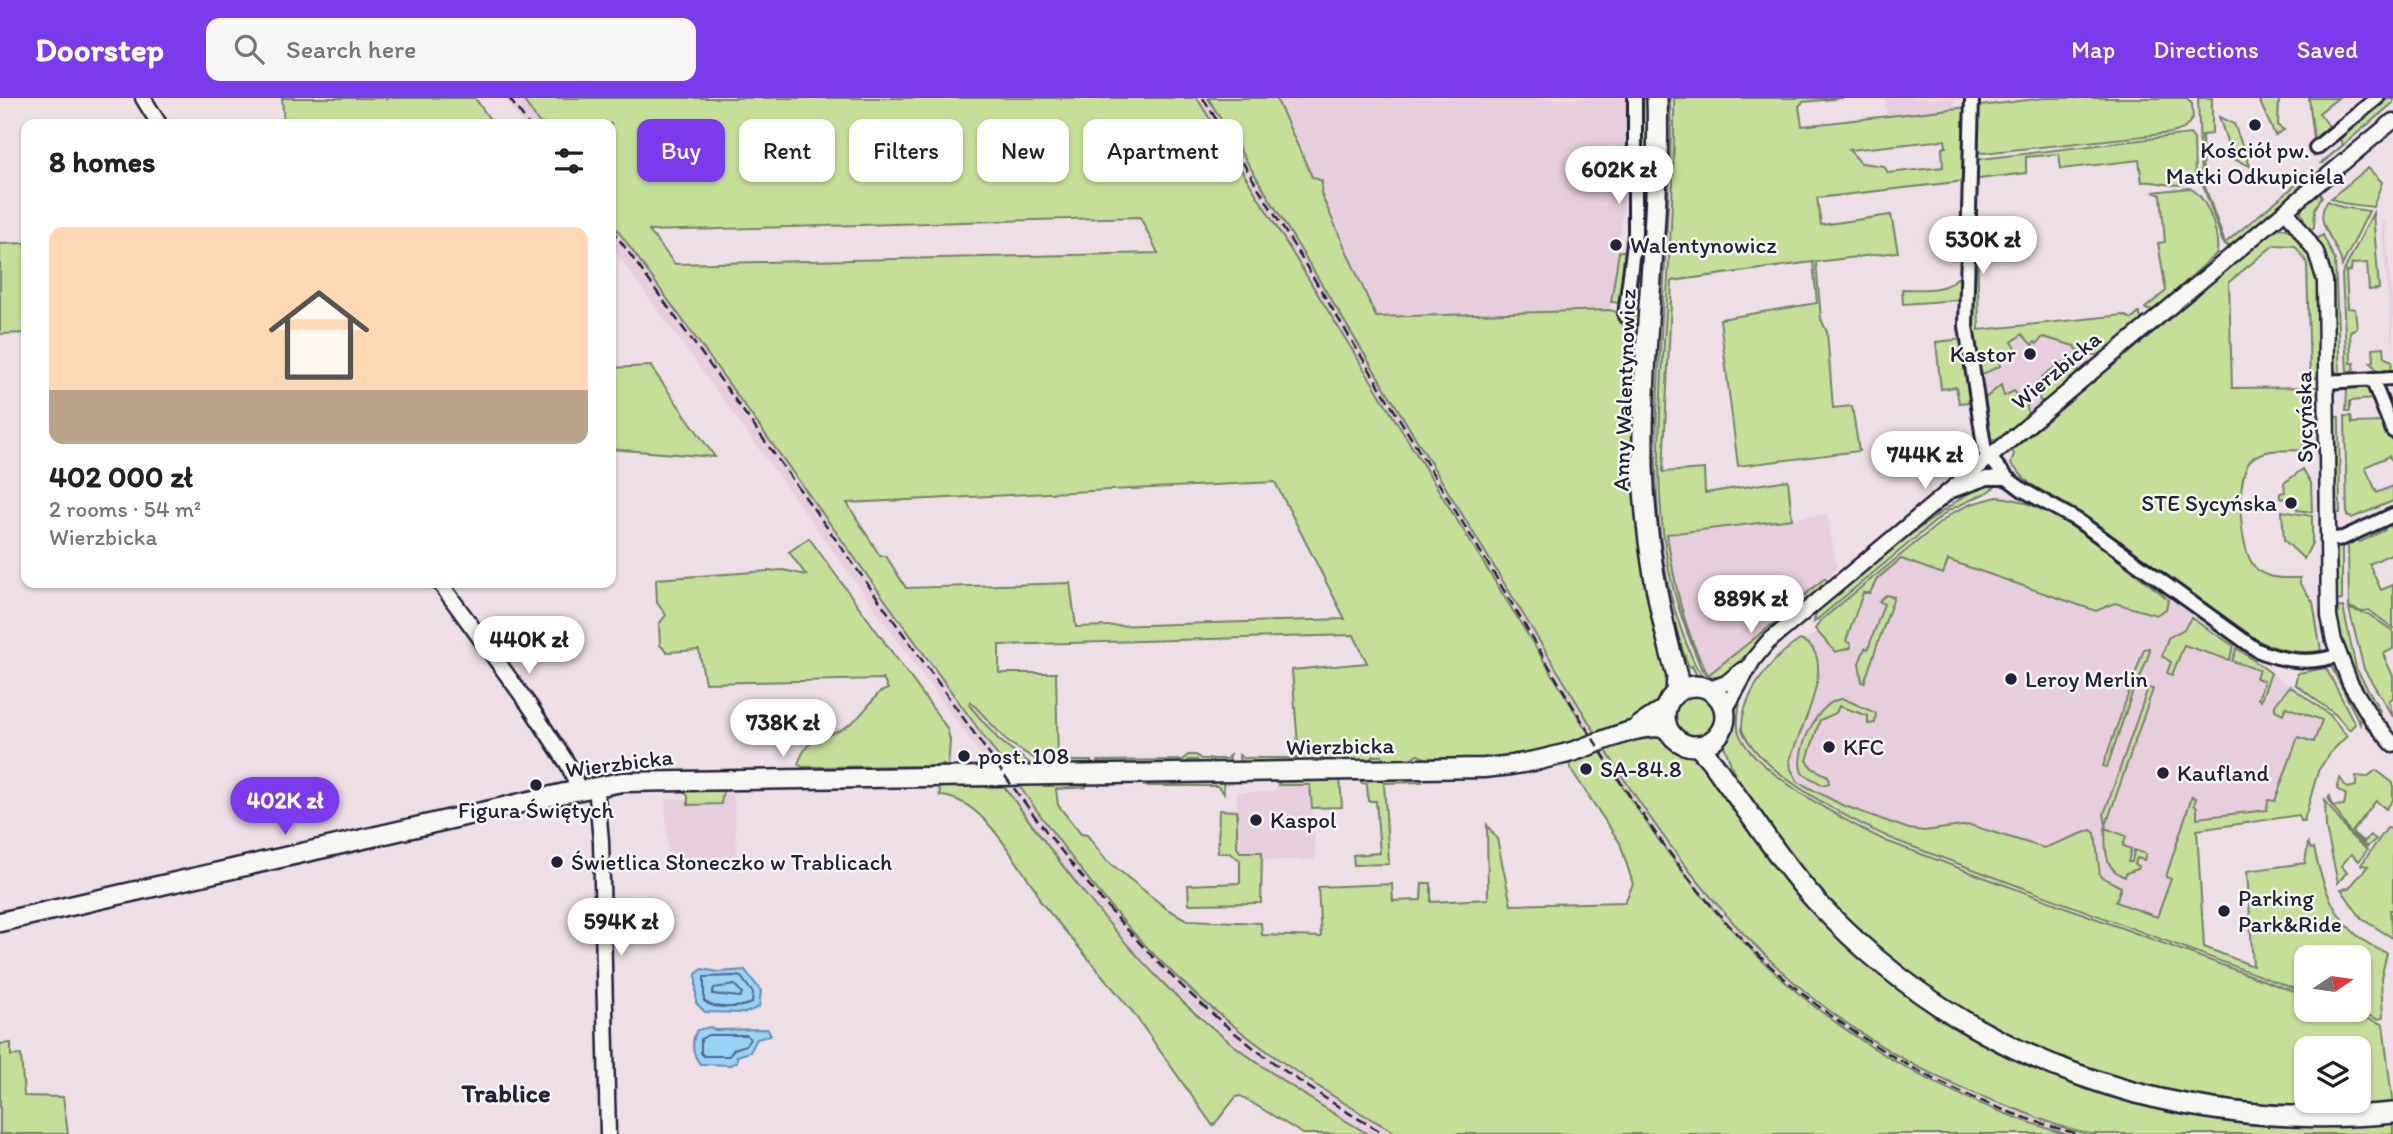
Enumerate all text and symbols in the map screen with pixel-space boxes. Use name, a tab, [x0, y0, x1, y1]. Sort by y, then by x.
search box	[206, 18, 696, 81]
text: Doorstep	[35, 30, 164, 69]
icon: search	[230, 30, 268, 68]
text: Search here	[286, 33, 416, 65]
text: Map	[2071, 35, 2115, 64]
text: Directions	[2153, 35, 2259, 64]
text: Saved	[2297, 35, 2358, 64]
marker: Kościół pw. Matki Odkupiciela	[2247, 117, 2263, 133]
chip: Buy	[637, 119, 725, 182]
chip: Rent	[739, 119, 835, 182]
chip: Filters	[849, 119, 963, 182]
chip: New	[977, 119, 1069, 182]
chip: Apartment	[1083, 119, 1243, 182]
place label: Kościół pw. Matki Odkupiciela	[2166, 136, 2344, 190]
icon: filters	[550, 142, 588, 180]
text: 8 homes	[49, 143, 156, 180]
pin: 602K zł	[1554, 146, 1684, 206]
text: 602K zł	[1581, 155, 1657, 183]
pin: 530K zł	[1918, 216, 2048, 276]
text: 530K zł	[1945, 225, 2021, 253]
place label: Walentynowicz	[1630, 231, 1777, 259]
marker: Walentynowicz	[1608, 237, 1624, 253]
icon: home	[256, 272, 382, 398]
street label: Anny Walentynowicz	[1606, 288, 1642, 492]
street label: Wierzbicka	[2005, 324, 2107, 416]
place label: Kastor	[1950, 340, 2016, 368]
marker: Kastor	[2022, 346, 2038, 362]
street label: Sycyńska	[2289, 371, 2319, 463]
pin: 744K zł	[1860, 432, 1990, 491]
text: 744K zł	[1887, 440, 1963, 468]
text: 402 000 zł	[49, 458, 193, 495]
place label: STE Sycyńska	[2141, 489, 2277, 517]
text: 2 rooms · 54 m²	[49, 495, 201, 523]
marker: STE Sycyńska	[2283, 495, 2299, 511]
text: Wierzbicka	[49, 523, 157, 551]
pin: 889K zł	[1686, 575, 1816, 635]
text: 889K zł	[1714, 584, 1788, 612]
pin: 440K zł	[464, 616, 594, 676]
text: 440K zł	[490, 625, 568, 653]
place label: Leroy Merlin	[2025, 665, 2148, 693]
marker: Leroy Merlin	[2003, 671, 2019, 687]
pin: 738K zł	[718, 700, 848, 759]
text: 738K zł	[746, 708, 820, 736]
street label: Wierzbicka	[1286, 731, 1394, 761]
place label: KFC	[1843, 733, 1884, 761]
marker: KFC	[1821, 739, 1837, 755]
street label: Wierzbicka	[563, 742, 675, 784]
place label: post. 108	[978, 742, 1069, 770]
marker: post. 108	[956, 748, 972, 764]
place label: SA-84.8	[1600, 755, 1682, 783]
place label: Kaufland	[2177, 759, 2269, 787]
marker: SA-84.8	[1578, 761, 1594, 777]
marker: Kaufland	[2155, 765, 2171, 781]
marker: Figura Świętych	[528, 777, 544, 793]
pin: 402K zł	[220, 778, 350, 837]
text: 402K zł	[246, 786, 324, 814]
place label: Figura Świętych	[458, 796, 615, 824]
place label: Kaspol	[1270, 806, 1337, 834]
marker: Kaspol	[1248, 812, 1264, 828]
place label: Świetlica Słoneczko w Trablicach	[571, 848, 892, 876]
marker: Świetlica Słoneczko w Trablicach	[549, 854, 565, 870]
place label: Parking Park&Ride	[2238, 884, 2342, 938]
pin: 594K zł	[556, 898, 686, 958]
marker: Parking Park&Ride	[2216, 903, 2232, 919]
text: 594K zł	[583, 907, 659, 935]
north arrow	[2294, 945, 2371, 1022]
map controls	[2294, 945, 2371, 1113]
button: layers	[2294, 1036, 2371, 1113]
district label: Trablice	[461, 1077, 550, 1109]

